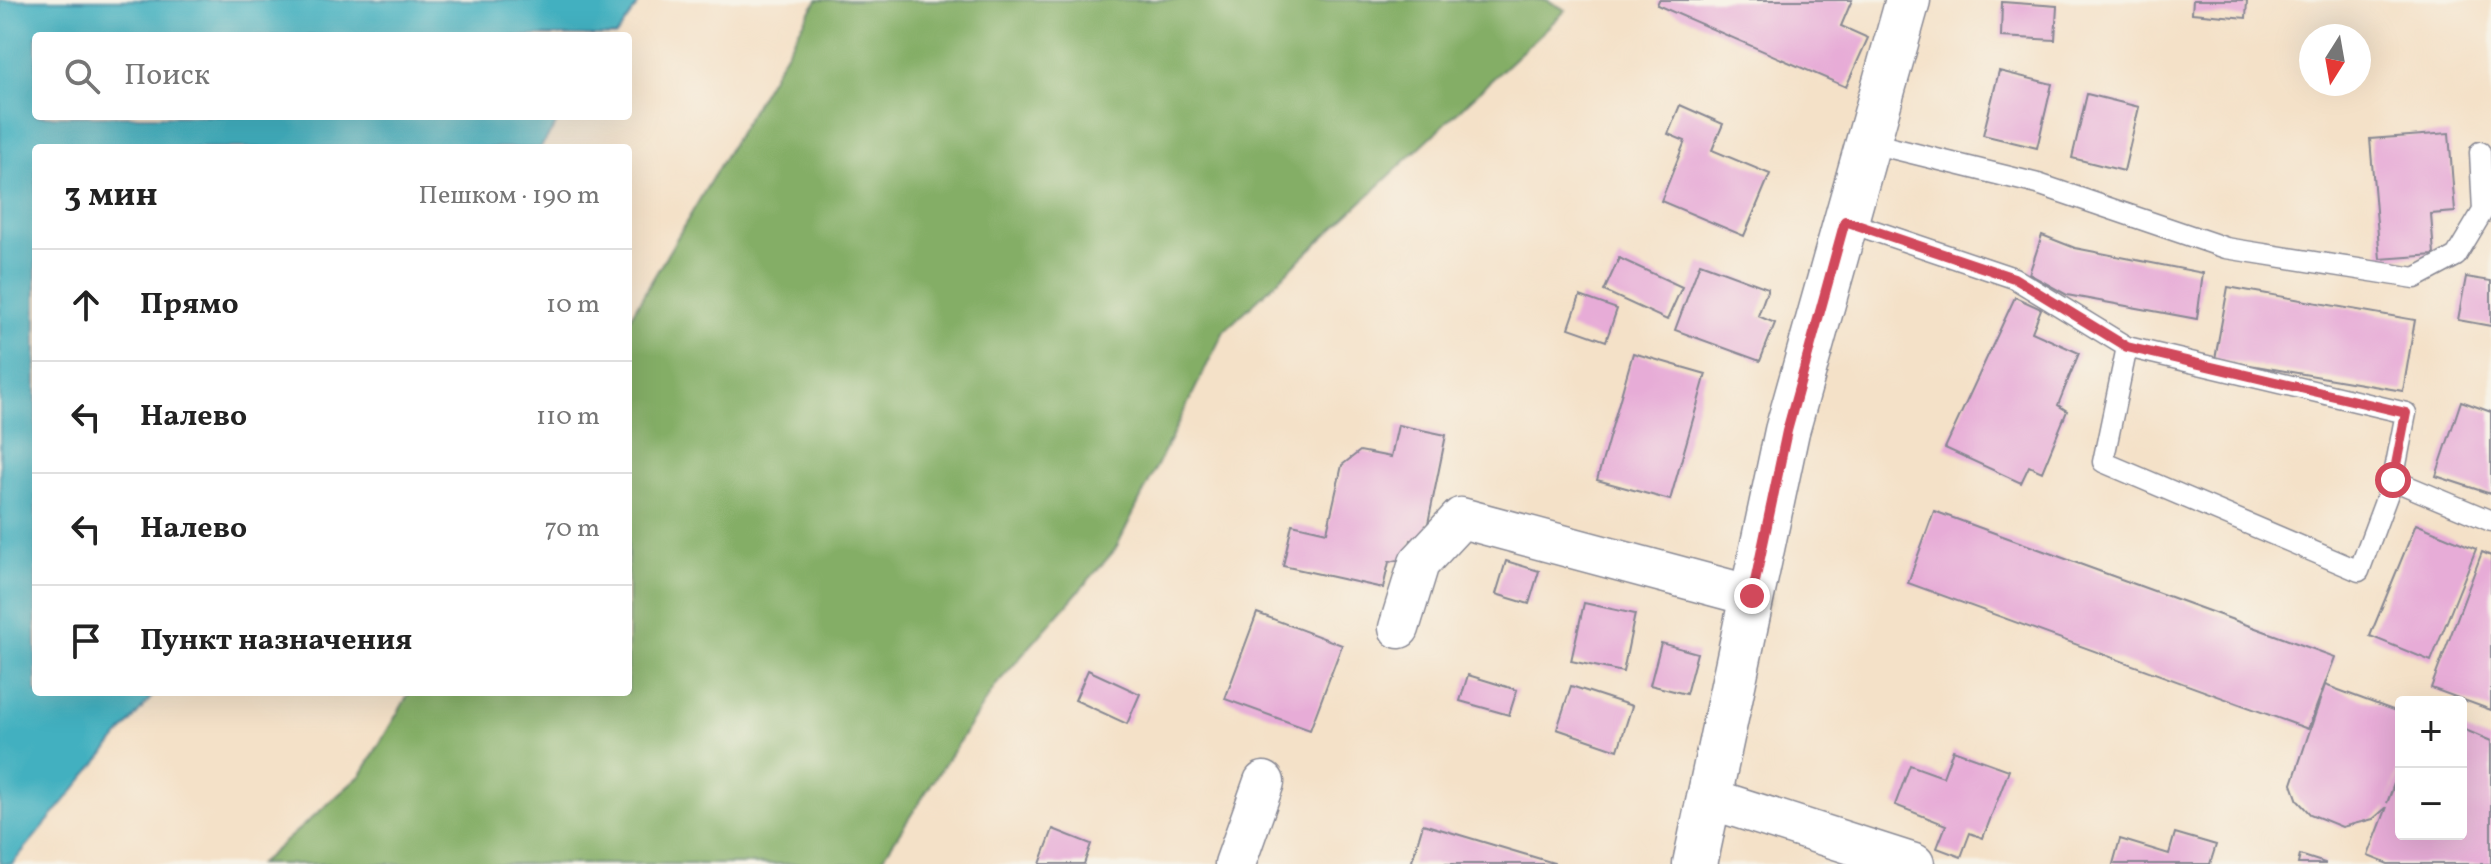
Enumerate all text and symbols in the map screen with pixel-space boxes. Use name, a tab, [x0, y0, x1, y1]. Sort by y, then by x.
north arrow	[2299, 24, 2371, 96]
search box	[32, 32, 632, 120]
icon: search	[60, 54, 104, 98]
text: Поиск	[124, 55, 210, 97]
text: 3 мин	[64, 173, 158, 220]
text: Пешком · 190 m	[419, 178, 600, 214]
icon: ahead	[64, 283, 108, 327]
text: Прямо	[140, 284, 239, 326]
text: 10 m	[546, 287, 600, 323]
icon: left	[64, 395, 108, 439]
text: Налево	[140, 396, 247, 438]
text: 110 m	[536, 399, 600, 435]
route start	[2375, 462, 2411, 498]
icon: left	[64, 507, 108, 551]
text: Налево	[140, 508, 247, 550]
text: 70 m	[545, 511, 600, 547]
route end	[1734, 578, 1770, 614]
icon: arrive	[64, 619, 108, 663]
text: Пункт назначения	[140, 620, 412, 662]
map controls	[2395, 696, 2467, 840]
button: +	[2395, 696, 2467, 768]
button: −	[2395, 768, 2467, 840]

